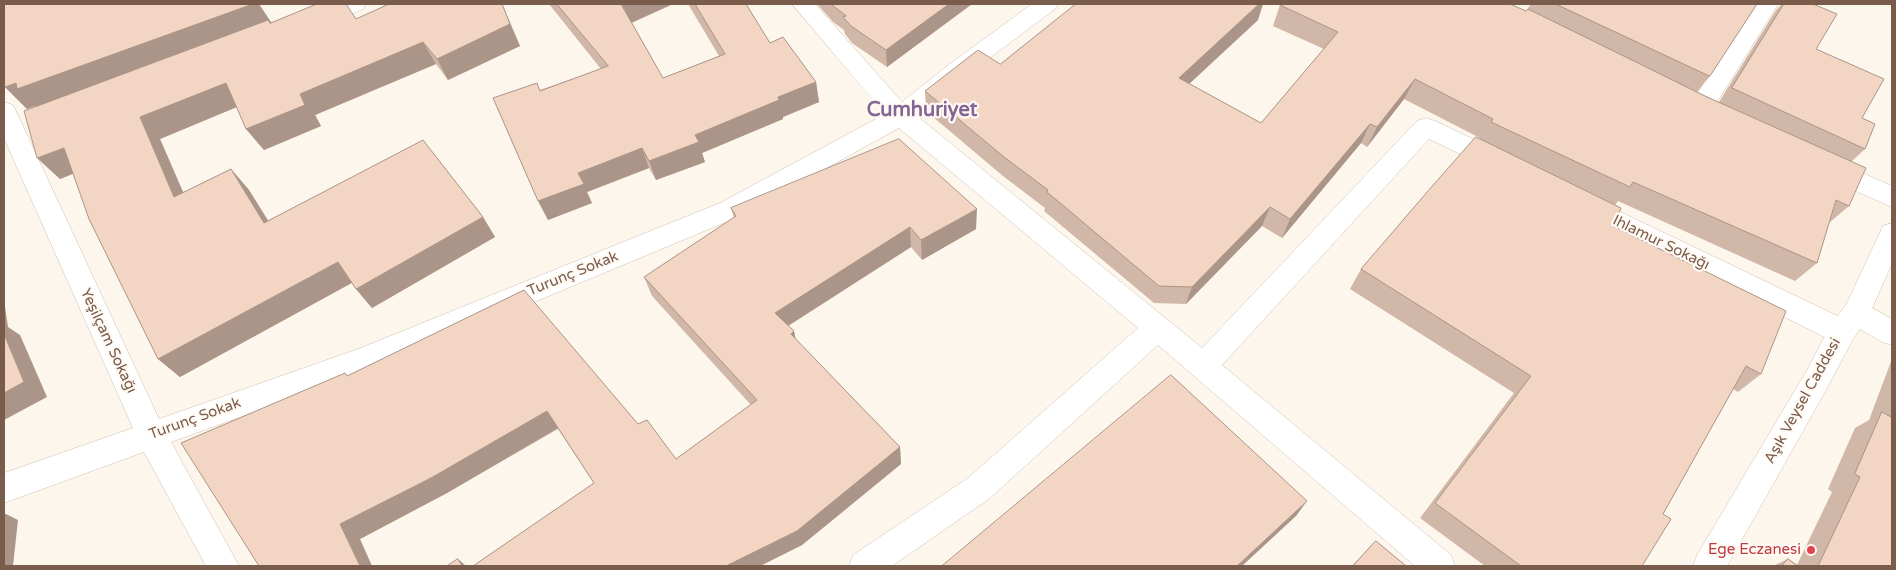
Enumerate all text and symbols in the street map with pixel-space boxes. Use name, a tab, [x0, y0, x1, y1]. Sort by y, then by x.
district label: Cumhuriyet	[867, 99, 977, 123]
street label: Ihlamur Sokağı	[1609, 212, 1713, 274]
street label: Turunç Sokak	[525, 248, 621, 300]
street label: Yeşilçam Sokağı	[76, 286, 140, 396]
street label: Aşık Veysel Caddesi	[1761, 335, 1845, 467]
street label: Turunç Sokak	[147, 394, 243, 444]
place label: Ege Eczanesi	[1708, 541, 1801, 559]
marker: Ege Eczanesi	[1805, 544, 1817, 556]

